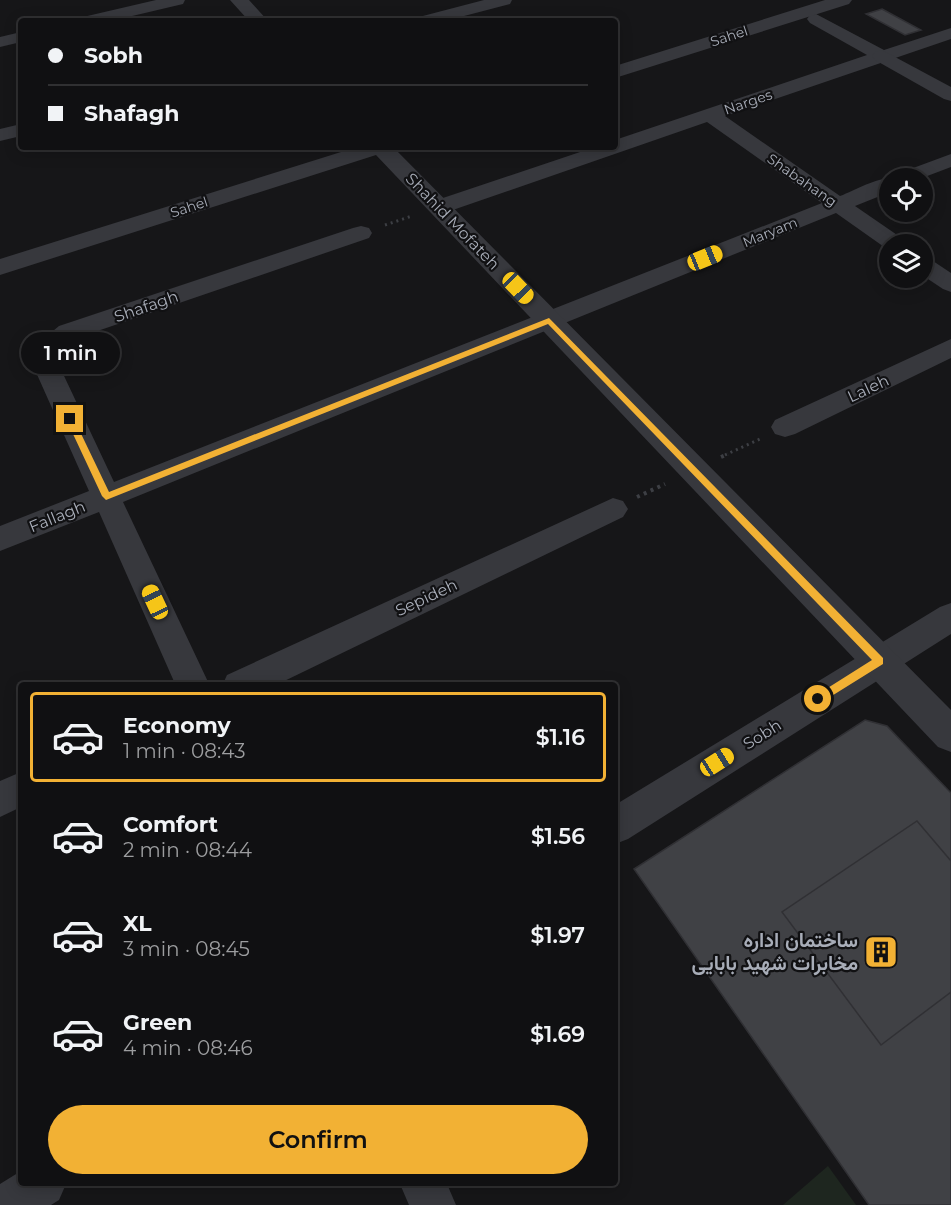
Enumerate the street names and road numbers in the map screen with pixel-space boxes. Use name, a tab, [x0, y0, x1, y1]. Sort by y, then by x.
street label: Sahel	[708, 21, 750, 51]
street label: Narges	[721, 85, 775, 119]
street label: Shabahang	[764, 149, 840, 211]
street label: Shahid Mofateh	[402, 169, 504, 274]
street label: Sahel	[168, 192, 210, 222]
street label: Maryam	[740, 213, 800, 251]
street label: Shafagh	[112, 287, 181, 326]
street label: Laleh	[844, 371, 892, 406]
street label: Fallagh	[26, 497, 88, 536]
street label: Sepideh	[392, 575, 460, 620]
street label: Sobh	[740, 715, 785, 753]

